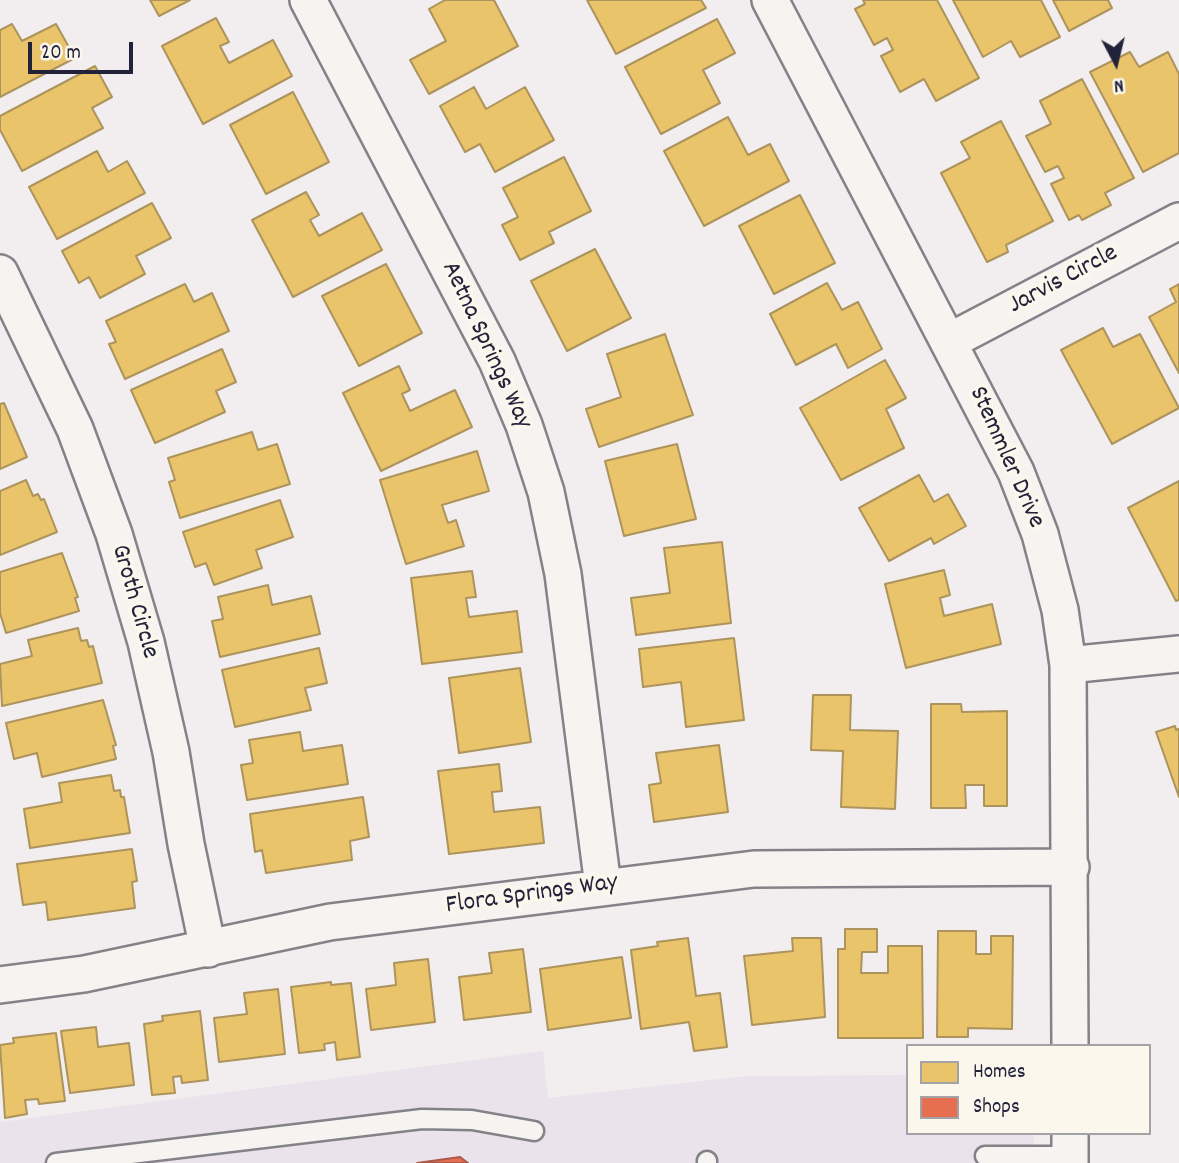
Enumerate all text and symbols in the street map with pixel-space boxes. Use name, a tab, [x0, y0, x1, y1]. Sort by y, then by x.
scale bar	[32, 28, 136, 72]
north arrow	[1081, 28, 1151, 98]
text: 20 m	[41, 39, 81, 69]
text: N	[1112, 70, 1125, 98]
street label: Jarvis Circle	[1004, 239, 1124, 323]
street label: Aetna Springs Way	[433, 257, 537, 435]
street label: Stemmler Drive	[960, 382, 1050, 534]
street label: Groth Circle	[102, 541, 164, 663]
street label: Flora Springs Way	[444, 869, 620, 923]
legend	[906, 1044, 1151, 1135]
text: Homes	[973, 1058, 1026, 1088]
text: Shops	[973, 1093, 1020, 1123]

